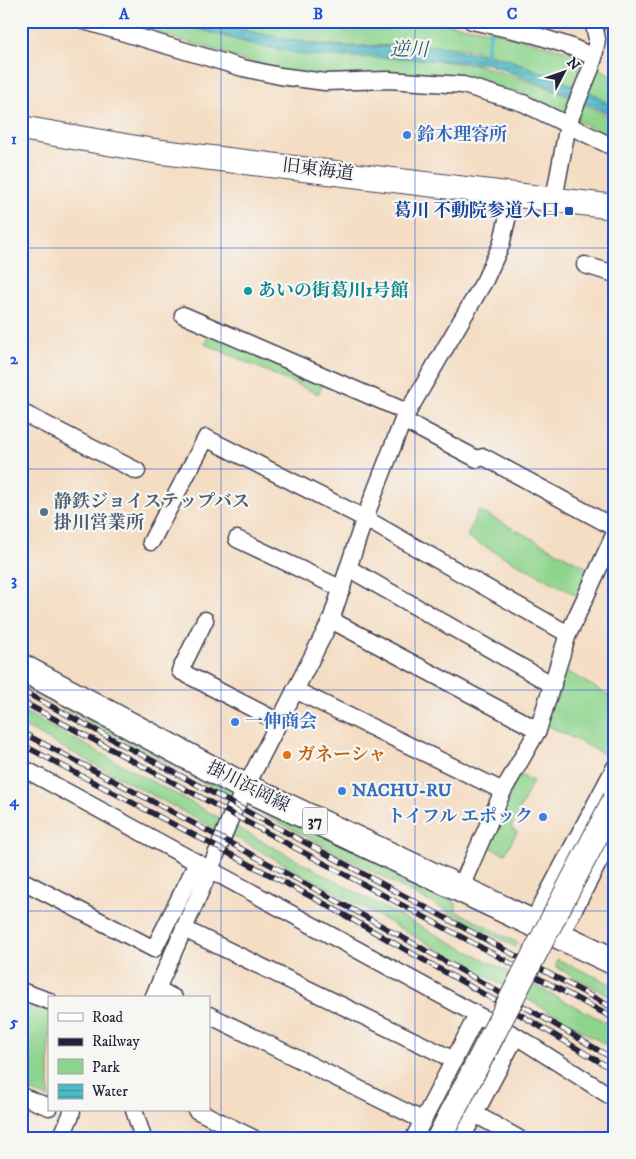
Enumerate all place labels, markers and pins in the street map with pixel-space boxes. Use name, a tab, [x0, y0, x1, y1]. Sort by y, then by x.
place label: 鈴木理容所	[417, 124, 507, 146]
marker: 鈴木理容所	[401, 129, 413, 141]
place label: 葛川 不動院参道入口	[393, 200, 559, 222]
marker: 葛川 不動院参道入口	[563, 205, 575, 217]
place label: あいの街葛川1号館	[258, 280, 409, 302]
marker: あいの街葛川1号館	[242, 285, 254, 297]
place label: 静鉄ジョイステップバス 掛川営業所	[54, 491, 250, 534]
marker: 静鉄ジョイステップバス 掛川営業所	[38, 506, 50, 518]
place label: 一伸商会	[245, 711, 317, 733]
marker: 一伸商会	[229, 716, 241, 728]
place label: ガネーシャ	[297, 744, 386, 766]
marker: ガネーシャ	[281, 749, 293, 761]
place label: NACHU-RU	[352, 780, 452, 802]
marker: NACHU-RU	[336, 785, 348, 797]
place label: トイフル エポック	[387, 806, 533, 828]
marker: トイフル エポック	[537, 811, 549, 823]

